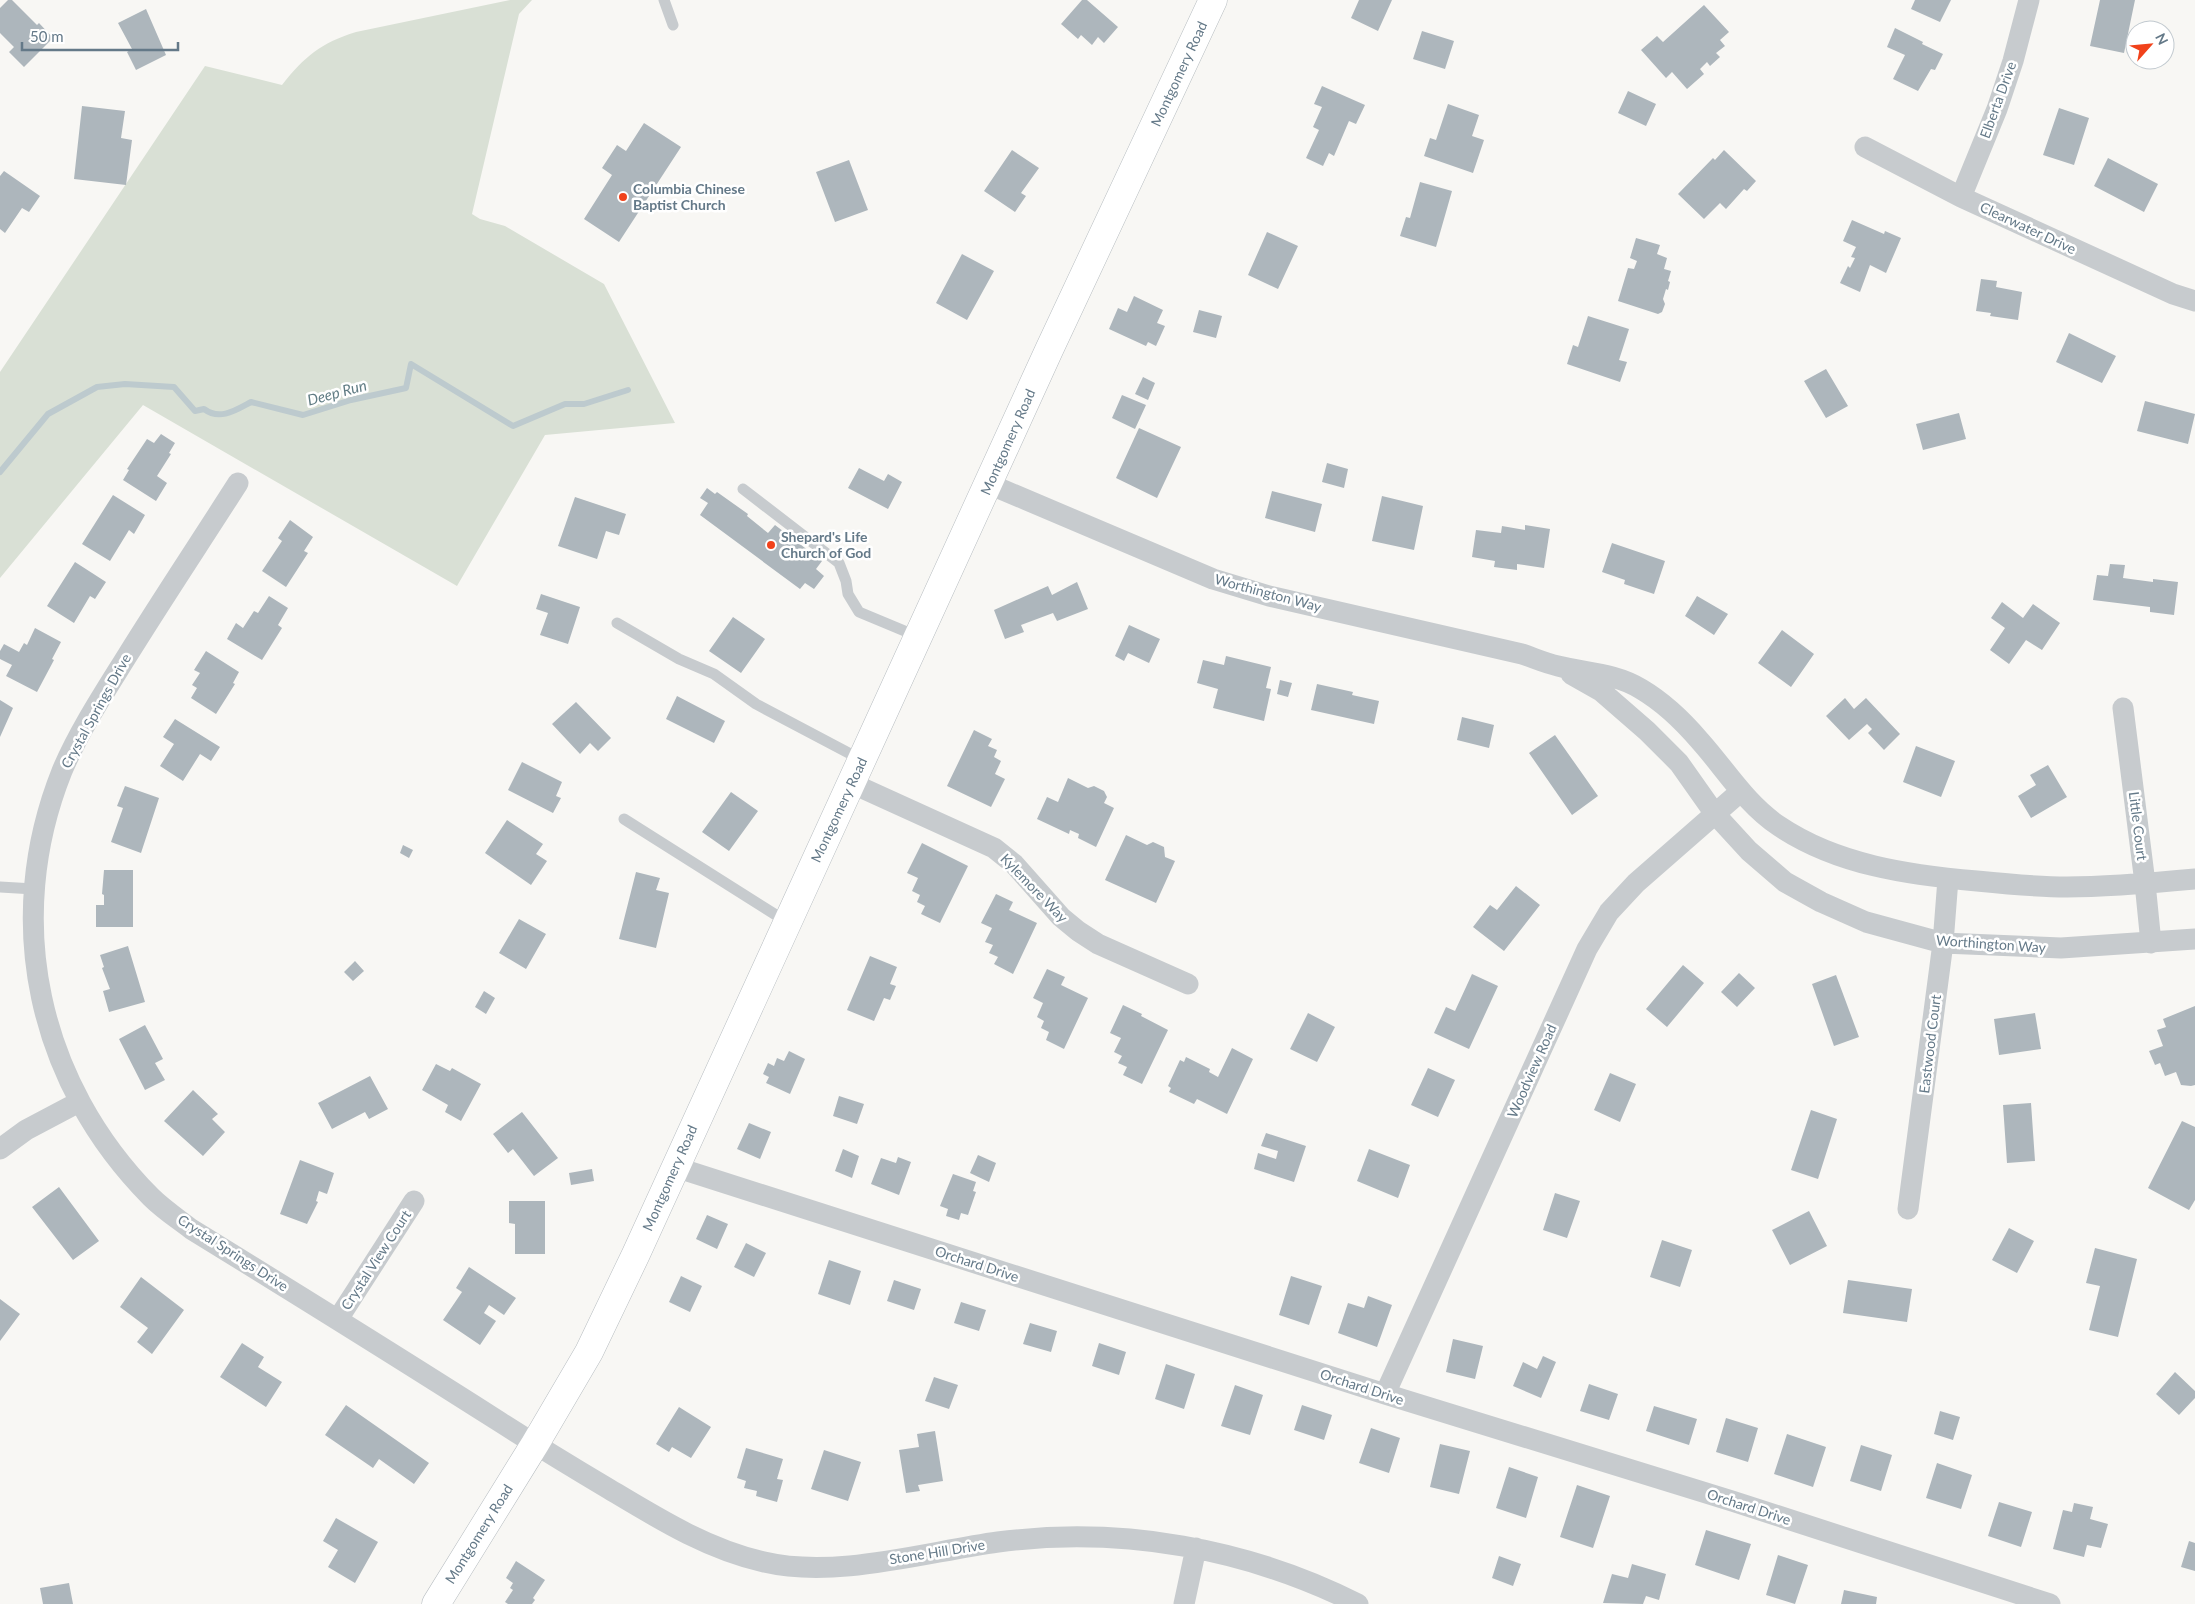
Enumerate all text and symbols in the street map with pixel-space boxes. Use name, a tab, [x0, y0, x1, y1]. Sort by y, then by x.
street label: Montgomery Road	[1147, 19, 1210, 129]
scale bar	[22, 20, 179, 52]
north arrow	[2125, 20, 2175, 70]
text: 50 m	[30, 27, 64, 45]
text: N	[2152, 30, 2172, 48]
street label: Elberta Drive	[1976, 59, 2019, 141]
place label: Columbia Chinese Baptist Church	[633, 180, 746, 213]
marker: Columbia Chinese Baptist Church	[617, 191, 629, 203]
street label: Clearwater Drive	[1977, 198, 2079, 257]
water label: Deep Run	[305, 375, 368, 409]
street label: Montgomery Road	[977, 386, 1039, 497]
place label: Shepard's Life Church of God	[781, 528, 871, 561]
marker: Shepard's Life Church of God	[765, 539, 777, 551]
street label: Worthington Way	[1213, 570, 1324, 615]
street label: Crystal Springs Drive	[57, 651, 134, 771]
street label: Montgomery Road	[807, 755, 870, 865]
street label: Little Court	[2126, 790, 2151, 861]
street label: Kylemore Way	[997, 850, 1072, 926]
street label: Worthington Way	[1936, 931, 2047, 956]
street label: Eastwood Court	[1915, 994, 1944, 1094]
street label: Woodview Road	[1503, 1021, 1560, 1120]
street label: Montgomery Road	[639, 1122, 701, 1233]
street label: Crystal View Court	[337, 1207, 414, 1313]
street label: Crystal Springs Drive	[175, 1211, 292, 1295]
street label: Orchard Drive	[933, 1242, 1021, 1285]
street label: Orchard Drive	[1318, 1365, 1406, 1408]
street label: Montgomery Road	[441, 1481, 516, 1587]
street label: Orchard Drive	[1705, 1485, 1793, 1528]
street label: Stone Hill Drive	[888, 1536, 986, 1567]

